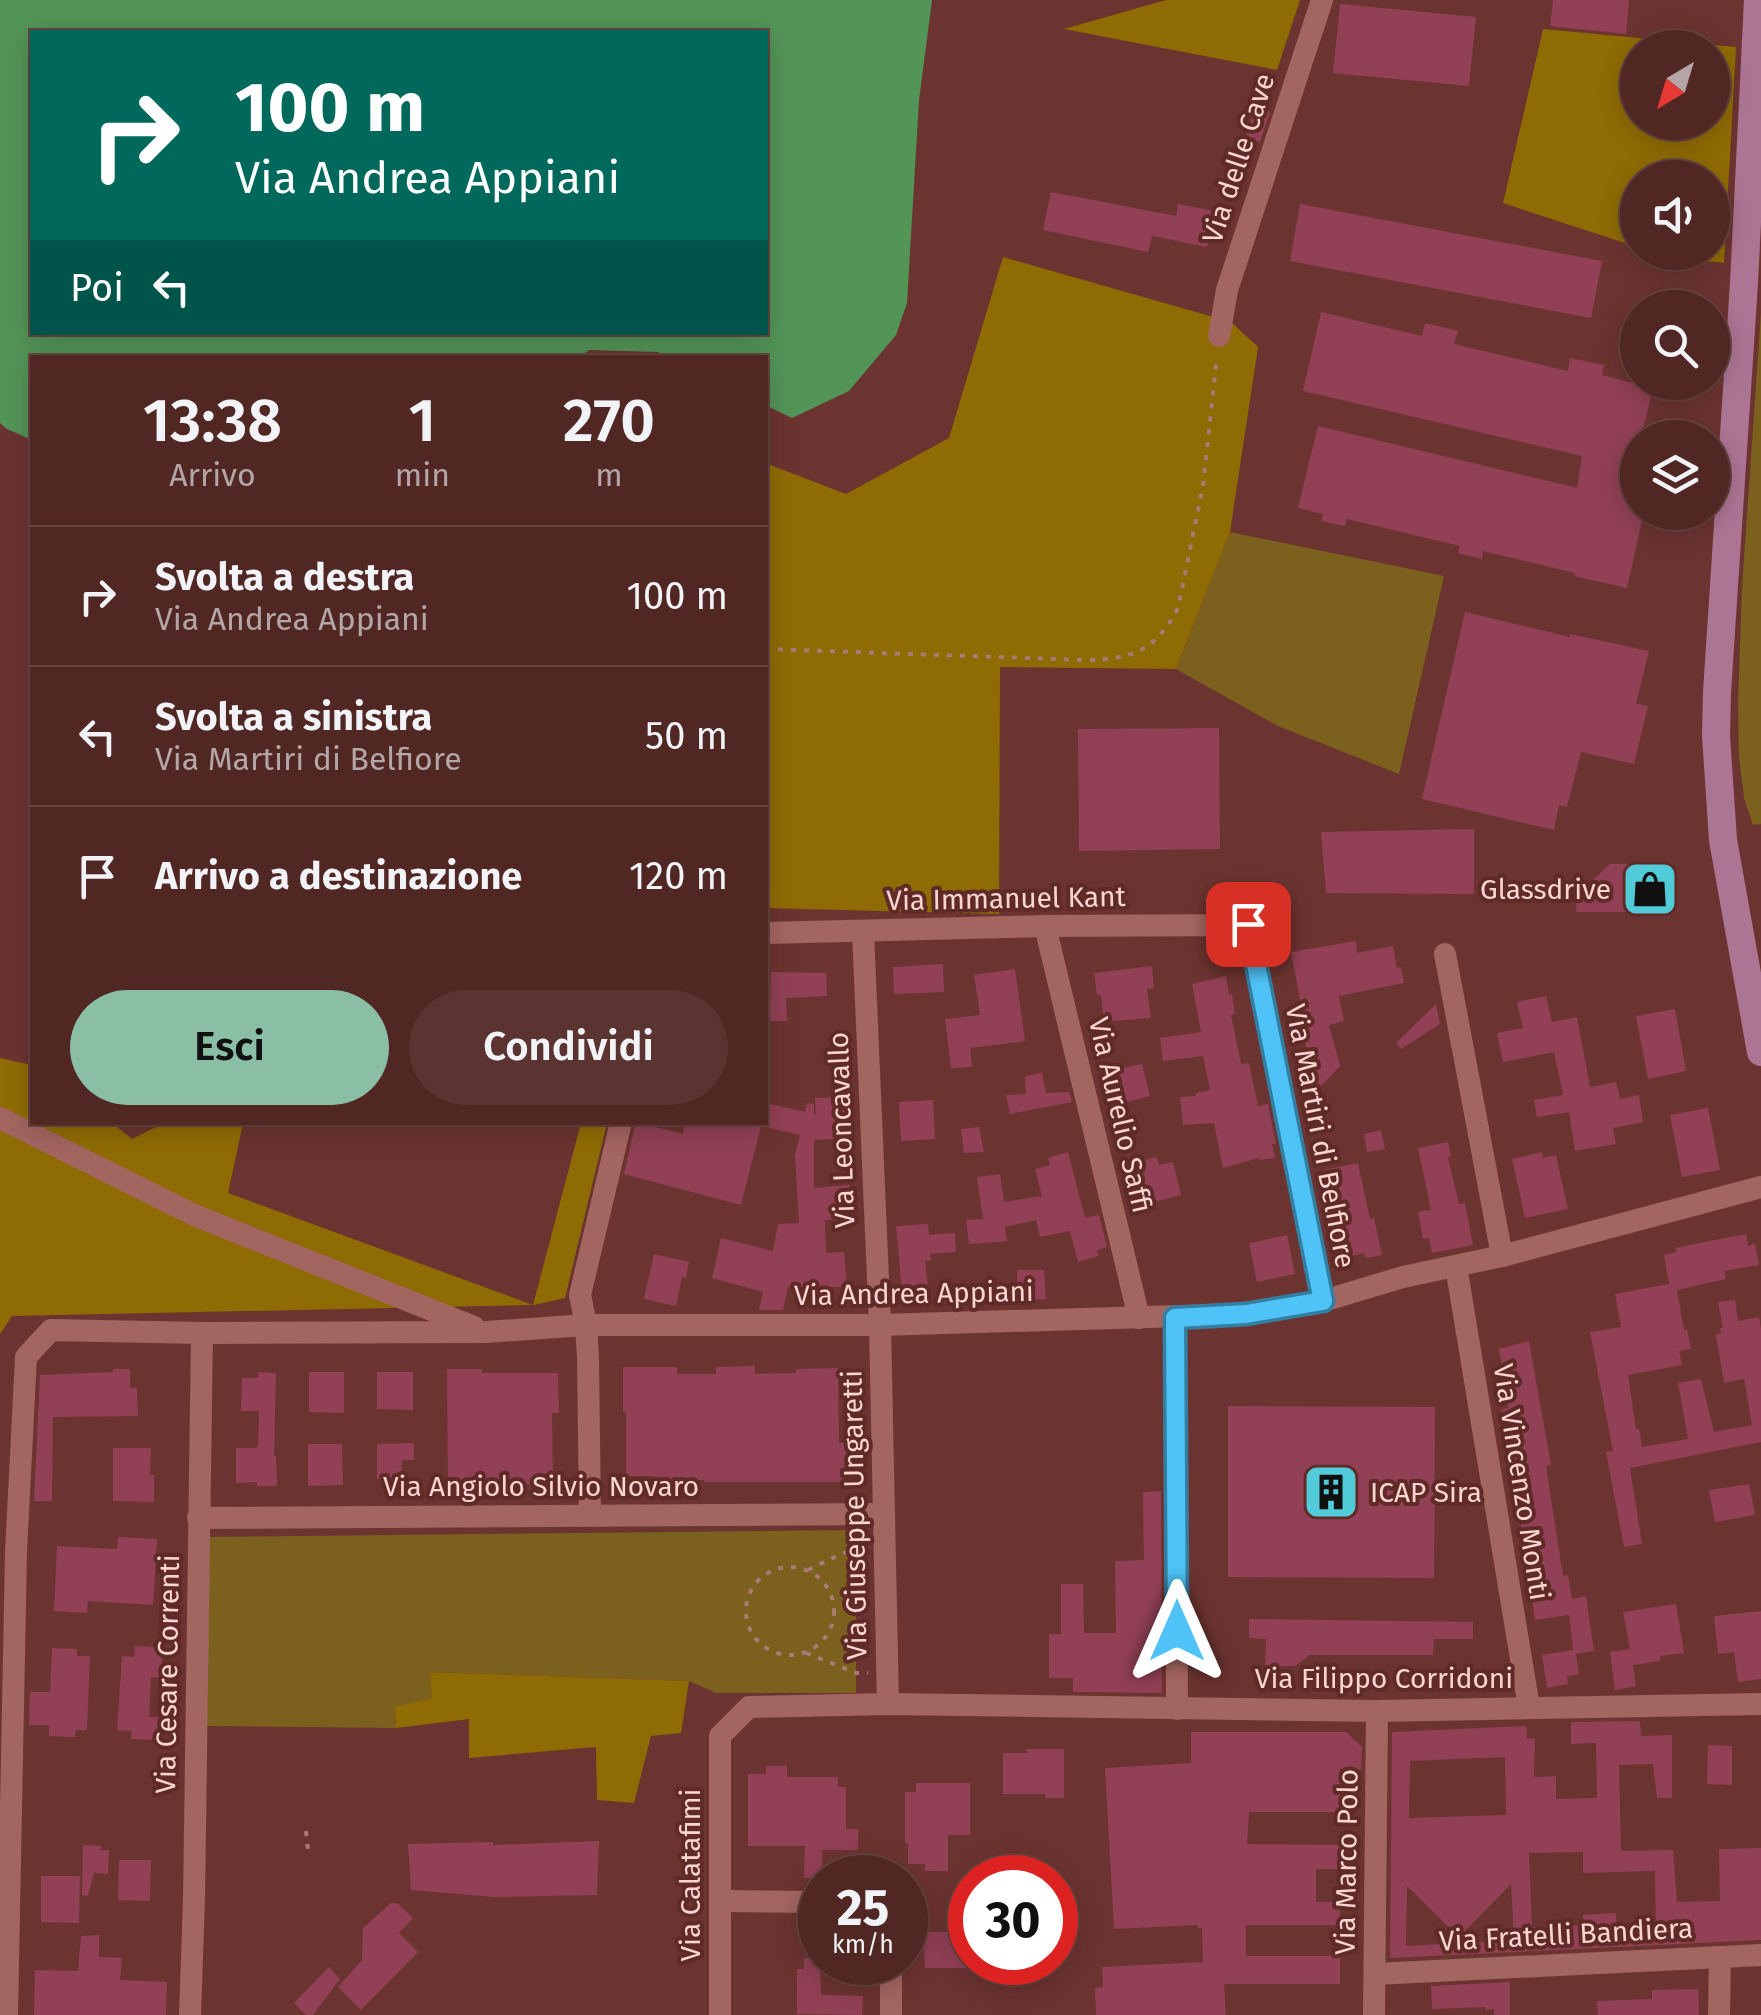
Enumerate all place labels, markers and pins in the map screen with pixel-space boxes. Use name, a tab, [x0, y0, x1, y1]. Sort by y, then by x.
shop icon: Glassdrive	[1620, 859, 1680, 919]
place label: Glassdrive	[1480, 873, 1611, 906]
pin	[1206, 882, 1291, 967]
building icon: ICAP Sira	[1301, 1462, 1361, 1522]
place label: ICAP Sira	[1370, 1476, 1482, 1509]

